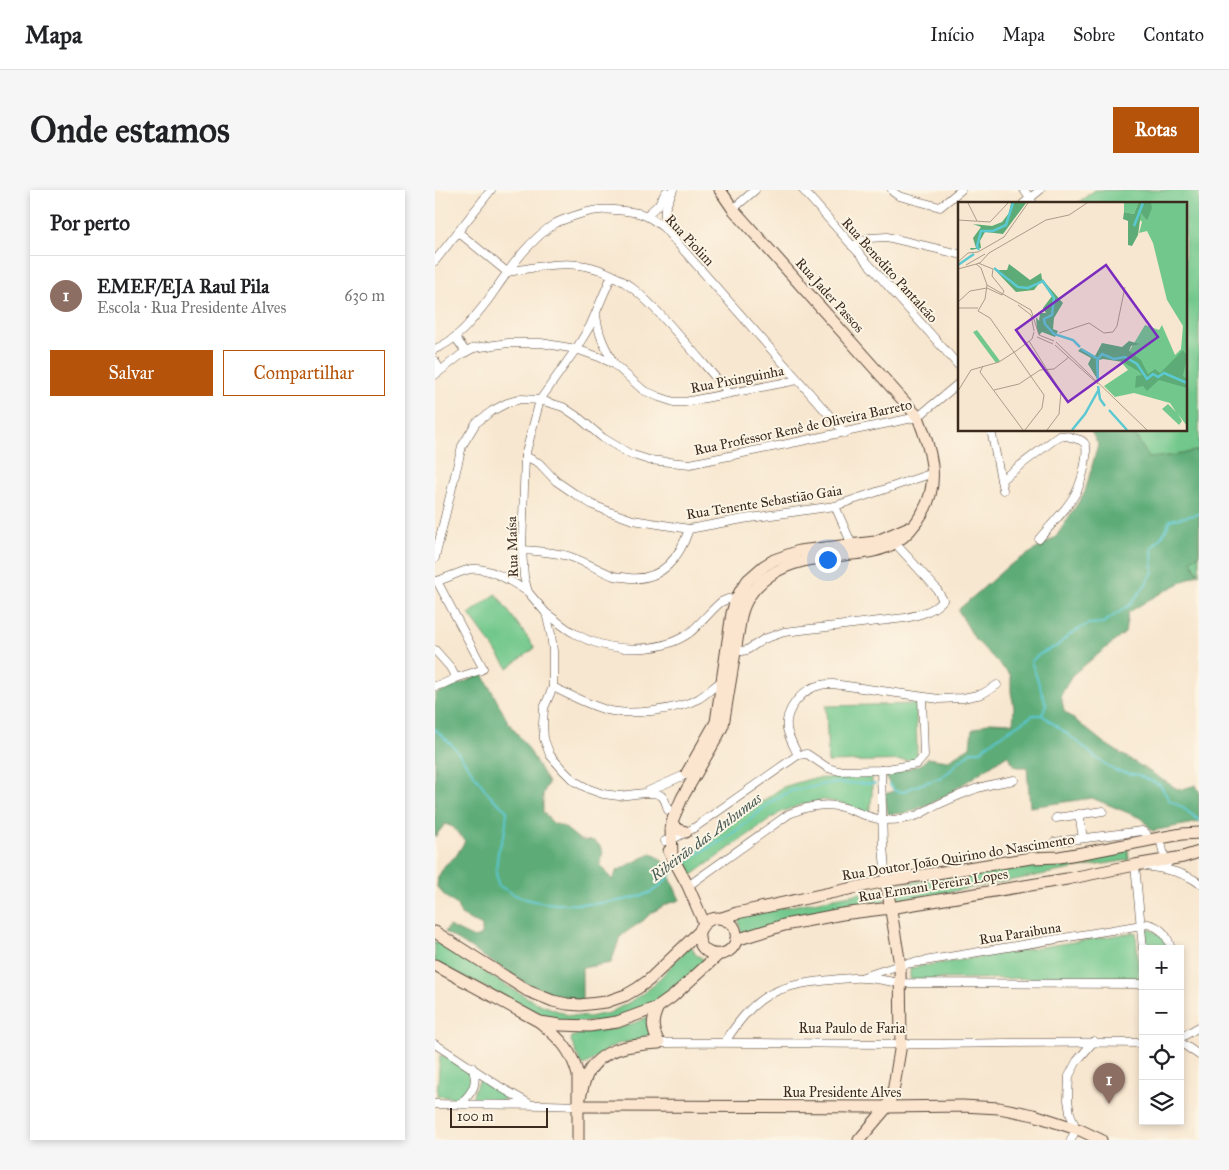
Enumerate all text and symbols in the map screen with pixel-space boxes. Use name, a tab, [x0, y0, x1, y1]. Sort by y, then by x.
text: Mapa	[25, 20, 82, 50]
text: Início	[930, 24, 974, 46]
text: Mapa	[1002, 24, 1045, 46]
text: Sobre	[1073, 24, 1115, 46]
text: Contato	[1143, 24, 1204, 46]
button: Rotas	[1113, 107, 1199, 153]
text: Onde estamos	[30, 109, 230, 152]
inset map	[958, 202, 1187, 431]
text: Por perto	[50, 210, 130, 236]
street label: Rua Piolim	[661, 211, 718, 270]
street label: Rua Benedito Pantaleão	[838, 214, 941, 326]
street label: Rua Jader Passos	[791, 254, 868, 337]
text: EMEF/EJA Raul Pila	[97, 275, 269, 298]
text: 1	[63, 286, 69, 305]
text: 630 m	[344, 286, 385, 305]
text: Escola · Rua Presidente Alves	[97, 298, 286, 317]
button: Salvar	[50, 350, 213, 396]
button: Compartilhar	[223, 350, 385, 396]
street label: Rua Pixinguinha	[689, 362, 785, 397]
street label: Rua Professor Renê de Oliveira Barreto	[693, 396, 914, 459]
street label: Rua Tenente Sebastião Gaia	[685, 482, 843, 523]
street label: Rua Maísa	[503, 516, 522, 578]
your location	[815, 547, 841, 573]
water label: Ribeirão das Anhumas	[646, 789, 766, 885]
street label: Rua Doutor João Quirino do Nascimento	[840, 831, 1076, 885]
street label: Rua Ermani Pereira Lopes	[857, 865, 1009, 906]
street label: Rua Paraibuna	[978, 919, 1062, 948]
map controls	[1139, 945, 1184, 1125]
button: +	[1139, 945, 1184, 990]
button: −	[1139, 990, 1184, 1035]
street label: Rua Paulo de Faria	[799, 1020, 905, 1037]
button: locate	[1139, 1035, 1184, 1080]
pin: 1	[1093, 1063, 1125, 1104]
button: layers	[1139, 1080, 1184, 1125]
street label: Rua Presidente Alves	[783, 1084, 901, 1101]
scale bar	[450, 1105, 547, 1128]
text: 100 m	[457, 1108, 494, 1125]

